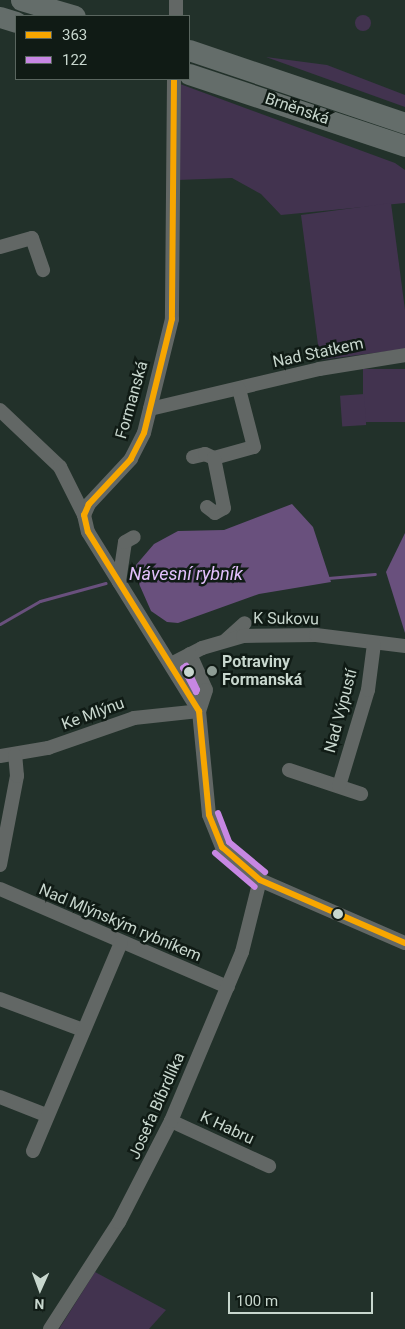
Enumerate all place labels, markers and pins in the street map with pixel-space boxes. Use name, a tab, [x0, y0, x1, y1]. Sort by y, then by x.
place label: Potraviny Formanská	[222, 652, 302, 690]
marker: Potraviny Formanská	[206, 665, 218, 677]
unlabelled marker	[184, 667, 194, 677]
unlabelled marker	[333, 909, 343, 919]

